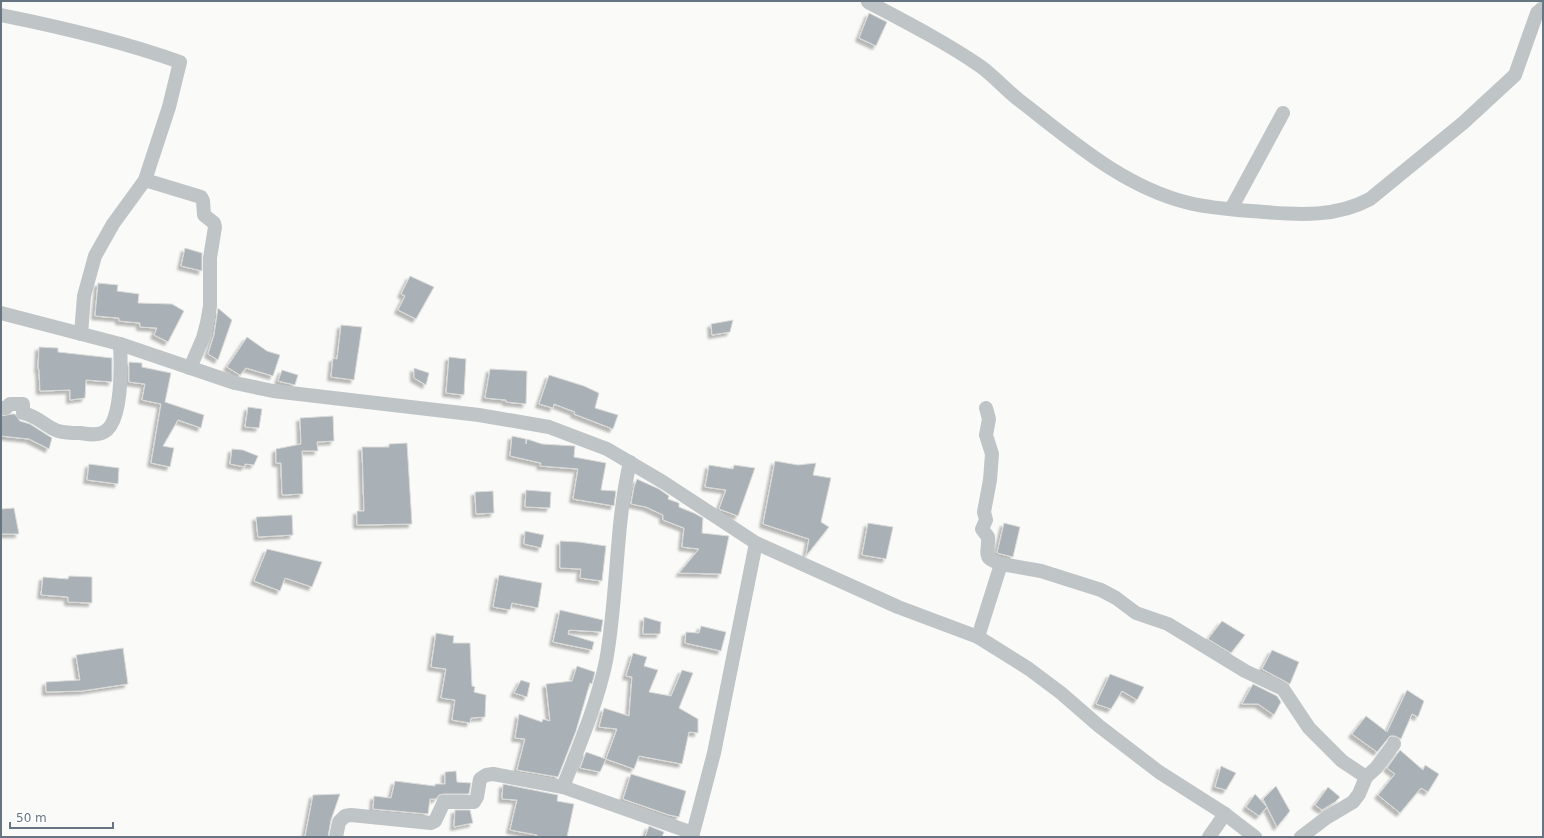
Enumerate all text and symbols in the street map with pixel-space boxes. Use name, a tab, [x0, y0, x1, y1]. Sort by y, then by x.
scale bar	[10, 804, 113, 830]
text: 50 m	[16, 811, 47, 825]

